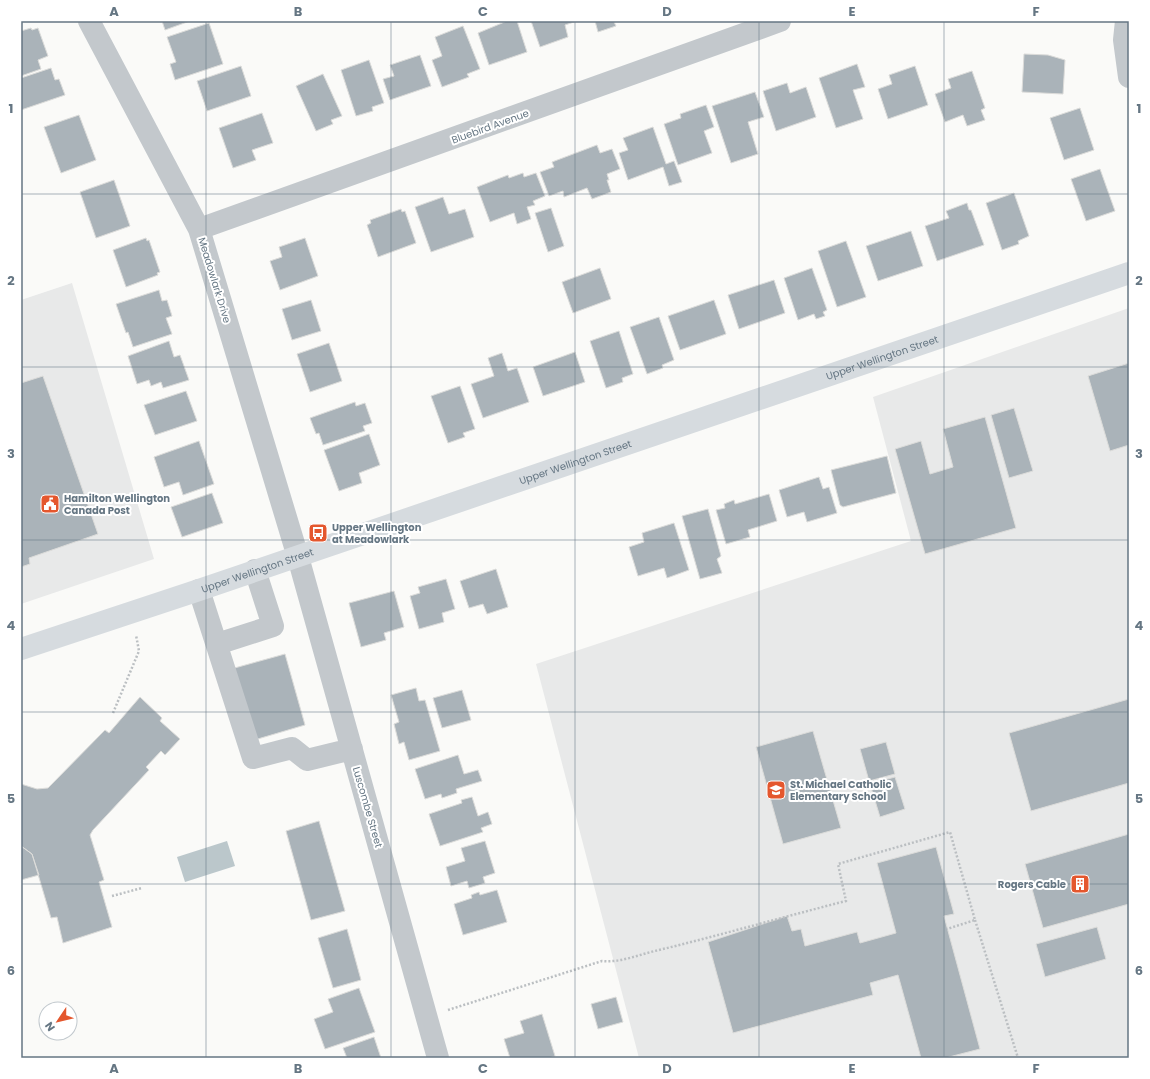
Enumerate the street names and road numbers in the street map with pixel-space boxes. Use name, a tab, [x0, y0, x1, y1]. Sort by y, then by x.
street label: Bluebird Avenue	[449, 106, 531, 147]
street label: Meadowlark Drive	[194, 236, 235, 325]
street label: Upper Wellington Street	[824, 331, 941, 384]
street label: Upper Wellington Street	[517, 436, 634, 488]
street label: Upper Wellington Street	[199, 544, 316, 597]
street label: Luscombe Street	[349, 765, 386, 850]

